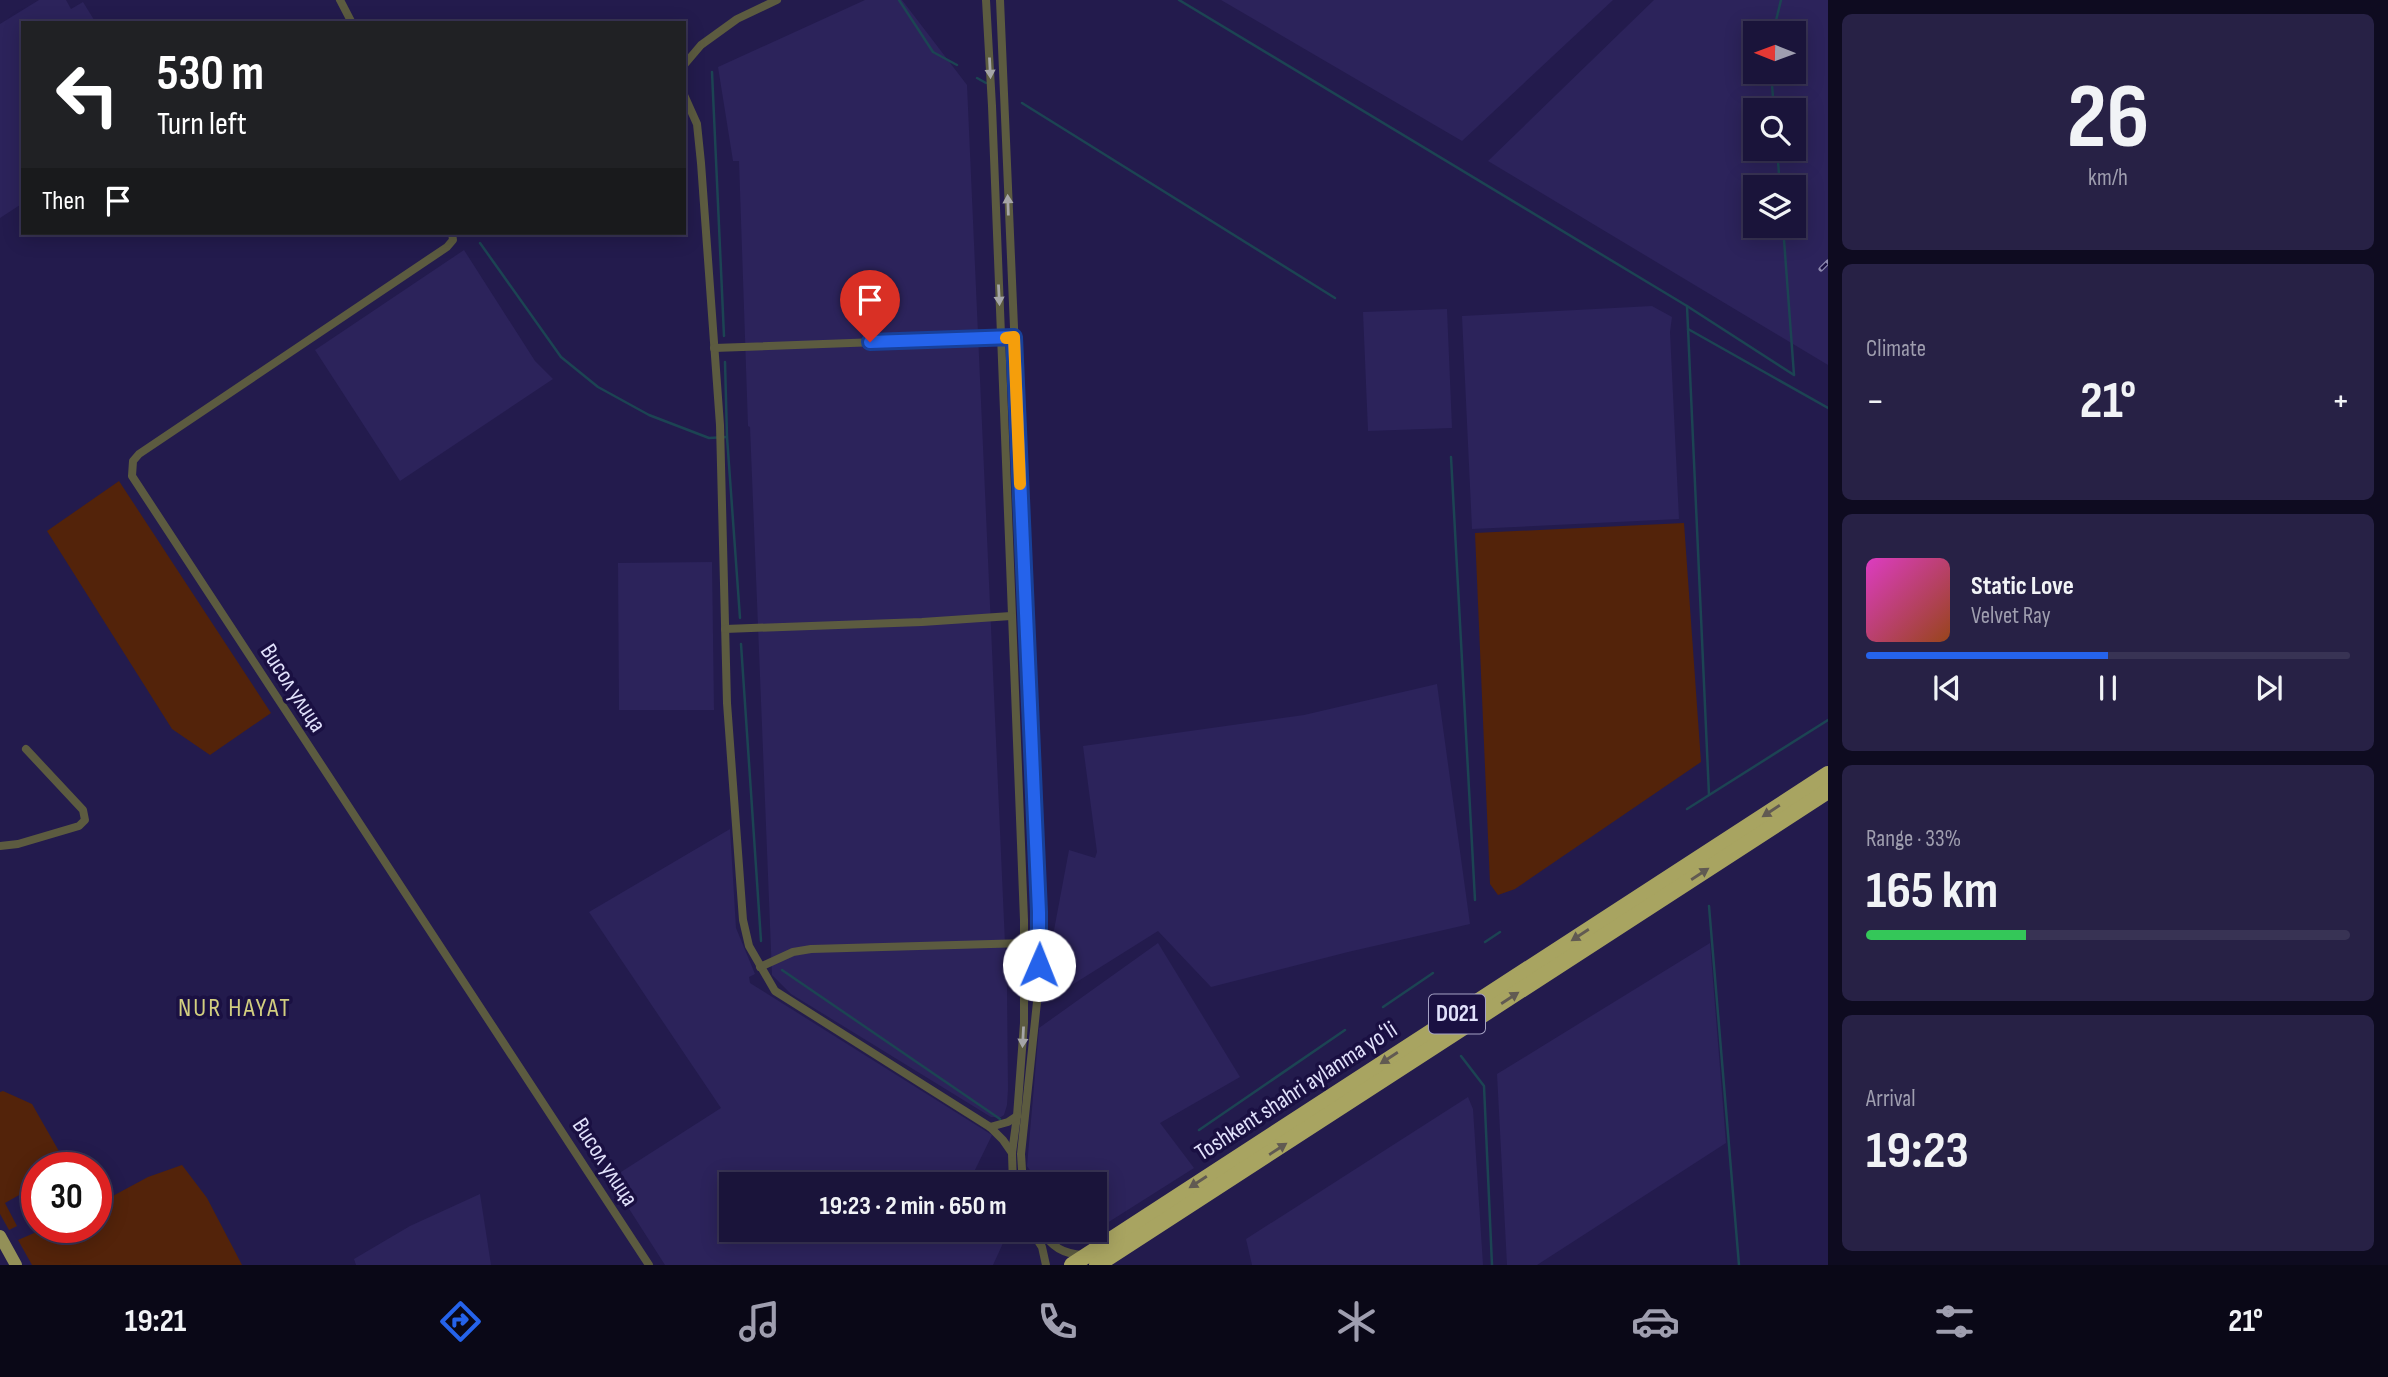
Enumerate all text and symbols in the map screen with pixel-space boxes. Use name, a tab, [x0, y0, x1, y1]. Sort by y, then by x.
north arrow	[1743, 21, 1806, 84]
map controls	[1743, 21, 1806, 238]
text: 530 m	[157, 45, 264, 104]
icon: left	[42, 49, 133, 140]
one-way arrow	[985, 57, 996, 79]
text: 26	[2067, 64, 2149, 173]
button: search	[1743, 98, 1806, 161]
text: Turn left	[157, 105, 247, 144]
text: km/h	[2088, 164, 2128, 192]
button: layers	[1743, 175, 1806, 238]
icon: arrive	[99, 182, 137, 220]
text: Then	[42, 186, 85, 217]
one-way arrow	[1003, 194, 1014, 216]
pin	[840, 270, 900, 342]
icon: arrive	[851, 281, 889, 319]
one-way arrow	[993, 285, 1004, 307]
text: Climate	[1866, 335, 1926, 363]
text: 21°	[2080, 370, 2136, 433]
text: −	[1866, 379, 1885, 424]
text: +	[2331, 379, 2350, 424]
text: Static Love	[1971, 571, 2074, 602]
text: Velvet Ray	[1971, 602, 2051, 630]
street label: Висол улица	[254, 638, 332, 738]
icon: previous	[1928, 669, 1966, 707]
icon: pause	[2089, 669, 2127, 707]
icon: next	[2250, 669, 2288, 707]
one-way arrow	[1761, 804, 1781, 817]
text: Range · 33%	[1866, 825, 1961, 853]
text: 165 km	[1866, 860, 1998, 923]
one-way arrow	[1691, 868, 1710, 881]
position arrow	[1002, 928, 1076, 1002]
one-way arrow	[1570, 928, 1590, 941]
one-way arrow	[1501, 991, 1519, 1005]
district label: NUR HAYAT	[178, 993, 292, 1024]
road number: D021	[1429, 995, 1485, 1034]
street label: Toshkent shahri aylanma yoʻli	[1189, 1015, 1403, 1167]
one-way arrow	[1017, 1026, 1028, 1048]
one-way arrow	[1379, 1052, 1399, 1065]
text: Arrival	[1866, 1085, 1915, 1113]
street label: Висол улица	[566, 1112, 644, 1212]
text: 19:23	[1866, 1120, 1969, 1183]
one-way arrow	[1268, 1142, 1288, 1155]
speed limit sign: 30	[21, 1152, 112, 1243]
one-way arrow	[1189, 1176, 1208, 1189]
text: 19:23 · 2 min · 650 m	[820, 1191, 1006, 1222]
icon: directions	[436, 1297, 485, 1346]
icon: music	[735, 1297, 784, 1346]
icon: phone	[1033, 1297, 1082, 1346]
icon: climate	[1332, 1297, 1381, 1346]
icon: car	[1631, 1297, 1680, 1346]
icon: filters	[1930, 1297, 1979, 1346]
text: 19:21	[125, 1302, 186, 1341]
text: 21°	[2228, 1302, 2263, 1341]

